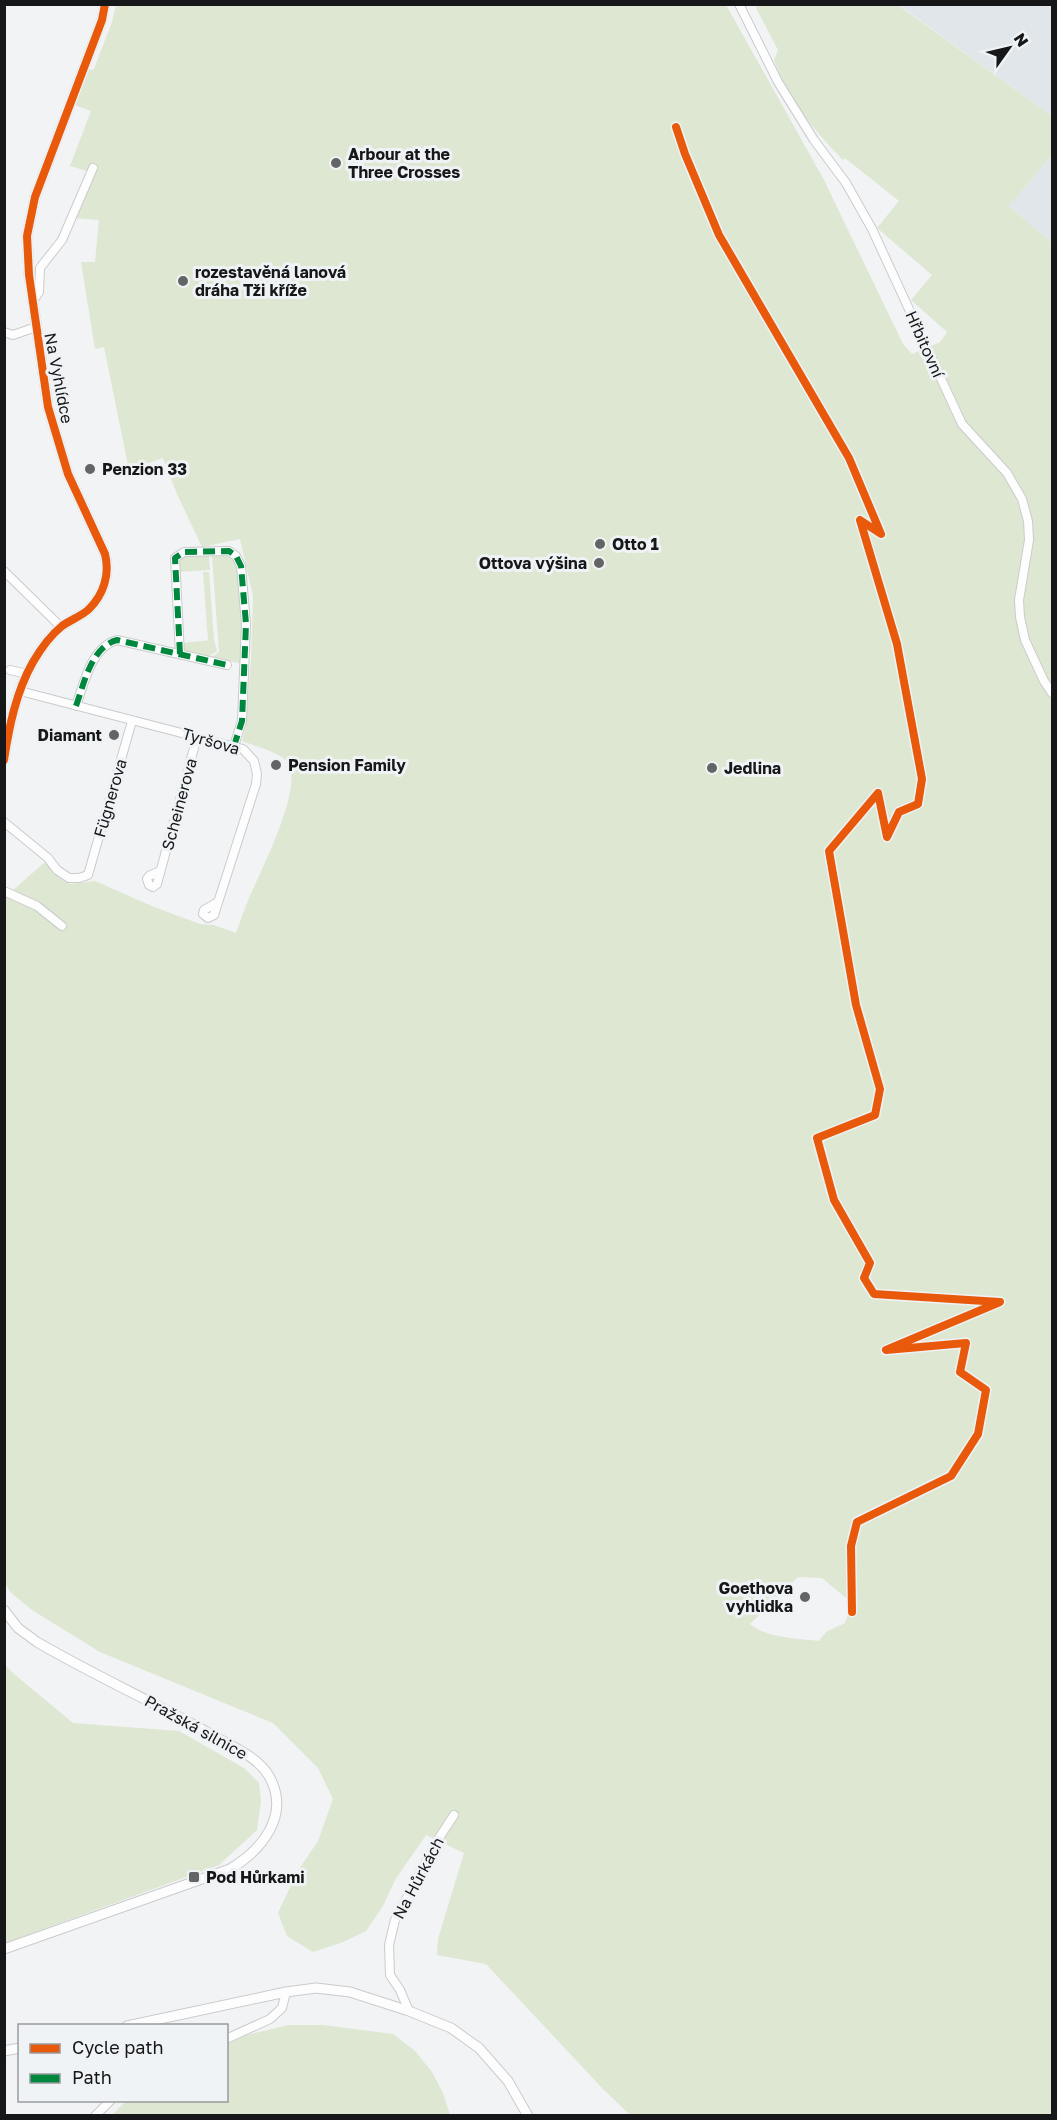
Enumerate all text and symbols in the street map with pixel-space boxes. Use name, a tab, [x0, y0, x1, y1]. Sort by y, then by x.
north arrow	[979, 18, 1039, 78]
text: N	[1010, 29, 1033, 50]
place label: Arbour at the Three Crosses	[348, 144, 460, 182]
marker: Arbour at the Three Crosses	[329, 156, 343, 170]
place label: rozestavěná lanová dráha Tži kříže	[195, 262, 346, 300]
marker: rozestavěná lanová dráha Tži kříže	[176, 274, 190, 288]
street label: Hřbitovní	[901, 307, 949, 382]
street label: Na Vyhlídce	[40, 331, 78, 425]
place label: Penzion 33	[102, 459, 187, 479]
marker: Penzion 33	[83, 462, 97, 476]
place label: Otto 1	[612, 534, 659, 554]
marker: Otto 1	[593, 537, 607, 551]
place label: Ottova výšina	[479, 553, 587, 573]
marker: Ottova výšina	[592, 556, 606, 570]
street label: Tyršova	[180, 723, 242, 759]
place label: Diamant	[38, 725, 102, 745]
marker: Diamant	[107, 728, 121, 742]
place label: Pension Family	[288, 755, 406, 775]
street label: Fügnerova	[89, 756, 131, 840]
street label: Scheinerova	[157, 756, 201, 852]
marker: Pension Family	[269, 758, 283, 772]
place label: Jedlina	[724, 758, 781, 778]
marker: Jedlina	[705, 761, 719, 775]
place label: Goethova vyhlidka	[719, 1578, 793, 1616]
marker: Goethova vyhlidka	[798, 1590, 812, 1604]
street label: Pražská silnice	[141, 1691, 251, 1763]
street label: Na Hůrkách	[388, 1834, 448, 1922]
place label: Pod Hůrkami	[206, 1867, 305, 1887]
marker: Pod Hůrkami	[187, 1870, 201, 1884]
legend	[18, 2024, 228, 2102]
text: Cycle path	[72, 2036, 164, 2058]
text: Path	[72, 2066, 112, 2088]

